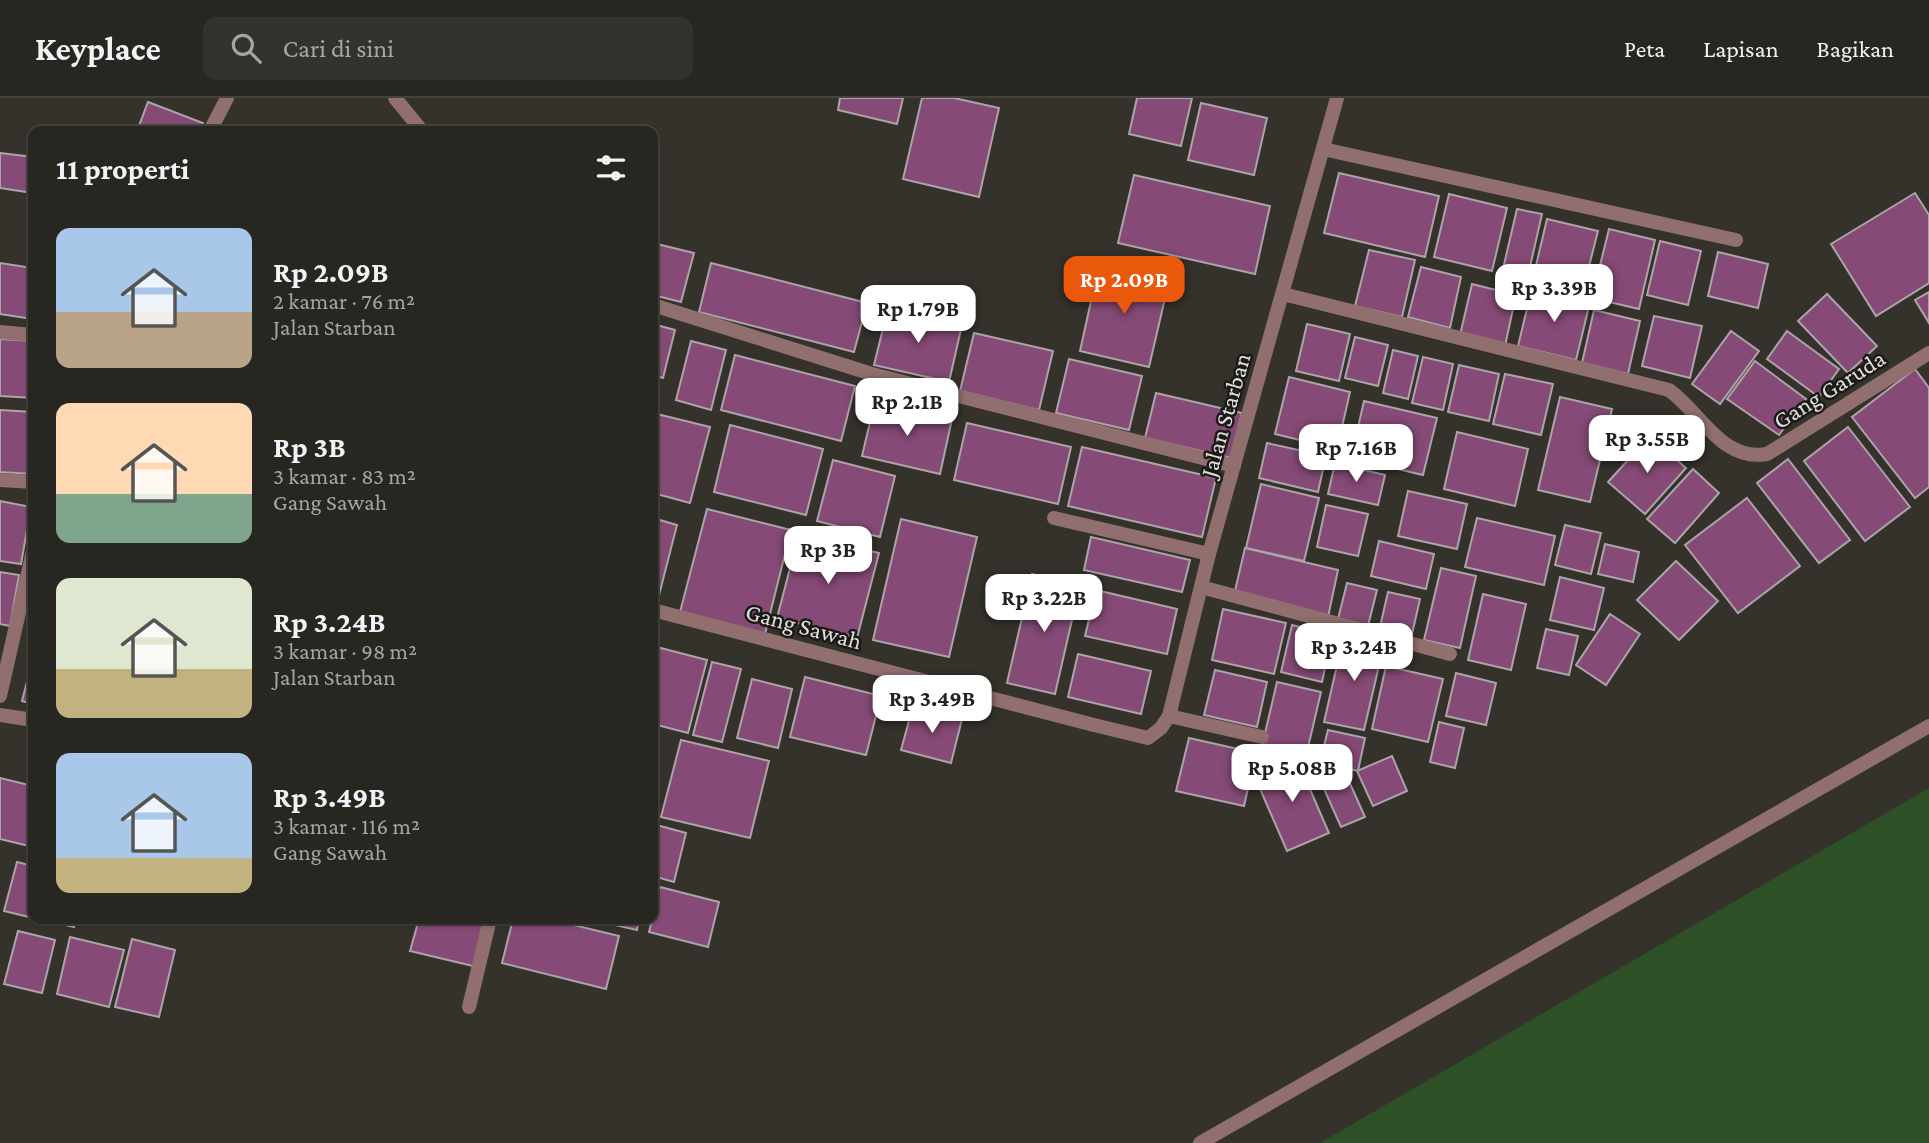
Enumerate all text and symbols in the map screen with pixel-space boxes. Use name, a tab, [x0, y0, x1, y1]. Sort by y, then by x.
search box	[203, 17, 693, 80]
icon: search	[227, 29, 265, 67]
text: Keyplace	[35, 30, 161, 67]
text: Cari di sini	[283, 34, 394, 63]
text: Peta	[1624, 35, 1665, 62]
text: Lapisan	[1703, 35, 1779, 62]
text: Bagikan	[1817, 35, 1894, 62]
icon: filters	[592, 149, 630, 187]
text: 11 properti	[56, 152, 190, 185]
text: Rp 2.09B	[273, 255, 389, 288]
icon: home	[112, 256, 196, 340]
pin: Rp 2.09B	[1052, 256, 1196, 316]
pin: Rp 3.39B	[1482, 264, 1626, 324]
text: Rp 2.09B	[1080, 266, 1168, 292]
text: Rp 3.39B	[1511, 274, 1597, 300]
pin: Rp 1.79B	[846, 286, 990, 345]
text: 2 kamar · 76 m²	[273, 288, 415, 314]
text: Rp 1.79B	[877, 295, 959, 321]
text: Jalan Starban	[273, 314, 396, 340]
street label: Gang Garuda	[1768, 344, 1890, 434]
street label: Jalan Starban	[1194, 350, 1256, 482]
pin: Rp 2.1B	[842, 378, 972, 438]
text: Rp 2.1B	[871, 388, 943, 414]
pin: Rp 3.55B	[1575, 416, 1719, 475]
pin: Rp 7.16B	[1284, 424, 1428, 484]
text: Rp 3.55B	[1605, 425, 1689, 451]
text: Rp 3B	[273, 430, 346, 463]
icon: home	[112, 431, 196, 515]
text: Rp 7.16B	[1315, 434, 1397, 460]
text: 3 kamar · 83 m²	[273, 463, 416, 489]
text: Gang Sawah	[273, 489, 387, 515]
pin: Rp 3B	[779, 526, 877, 586]
text: Rp 3B	[800, 536, 856, 562]
pin: Rp 3.22B	[972, 574, 1116, 634]
text: Rp 3.22B	[1001, 584, 1087, 610]
street label: Gang Sawah	[743, 598, 865, 654]
text: Rp 3.24B	[273, 605, 386, 638]
icon: home	[112, 606, 196, 690]
pin: Rp 3.24B	[1282, 624, 1426, 683]
text: Rp 3.24B	[1311, 633, 1397, 659]
text: 3 kamar · 98 m²	[273, 638, 417, 664]
text: Jalan Starban	[273, 664, 396, 690]
pin: Rp 3.49B	[860, 676, 1004, 735]
text: Rp 3.49B	[889, 685, 975, 711]
pin: Rp 5.08B	[1220, 744, 1364, 804]
text: Rp 5.08B	[1248, 754, 1336, 780]
text: Rp 3.49B	[273, 780, 386, 813]
icon: home	[112, 781, 196, 865]
text: 3 kamar · 116 m²	[273, 813, 420, 839]
text: Gang Sawah	[273, 839, 387, 865]

